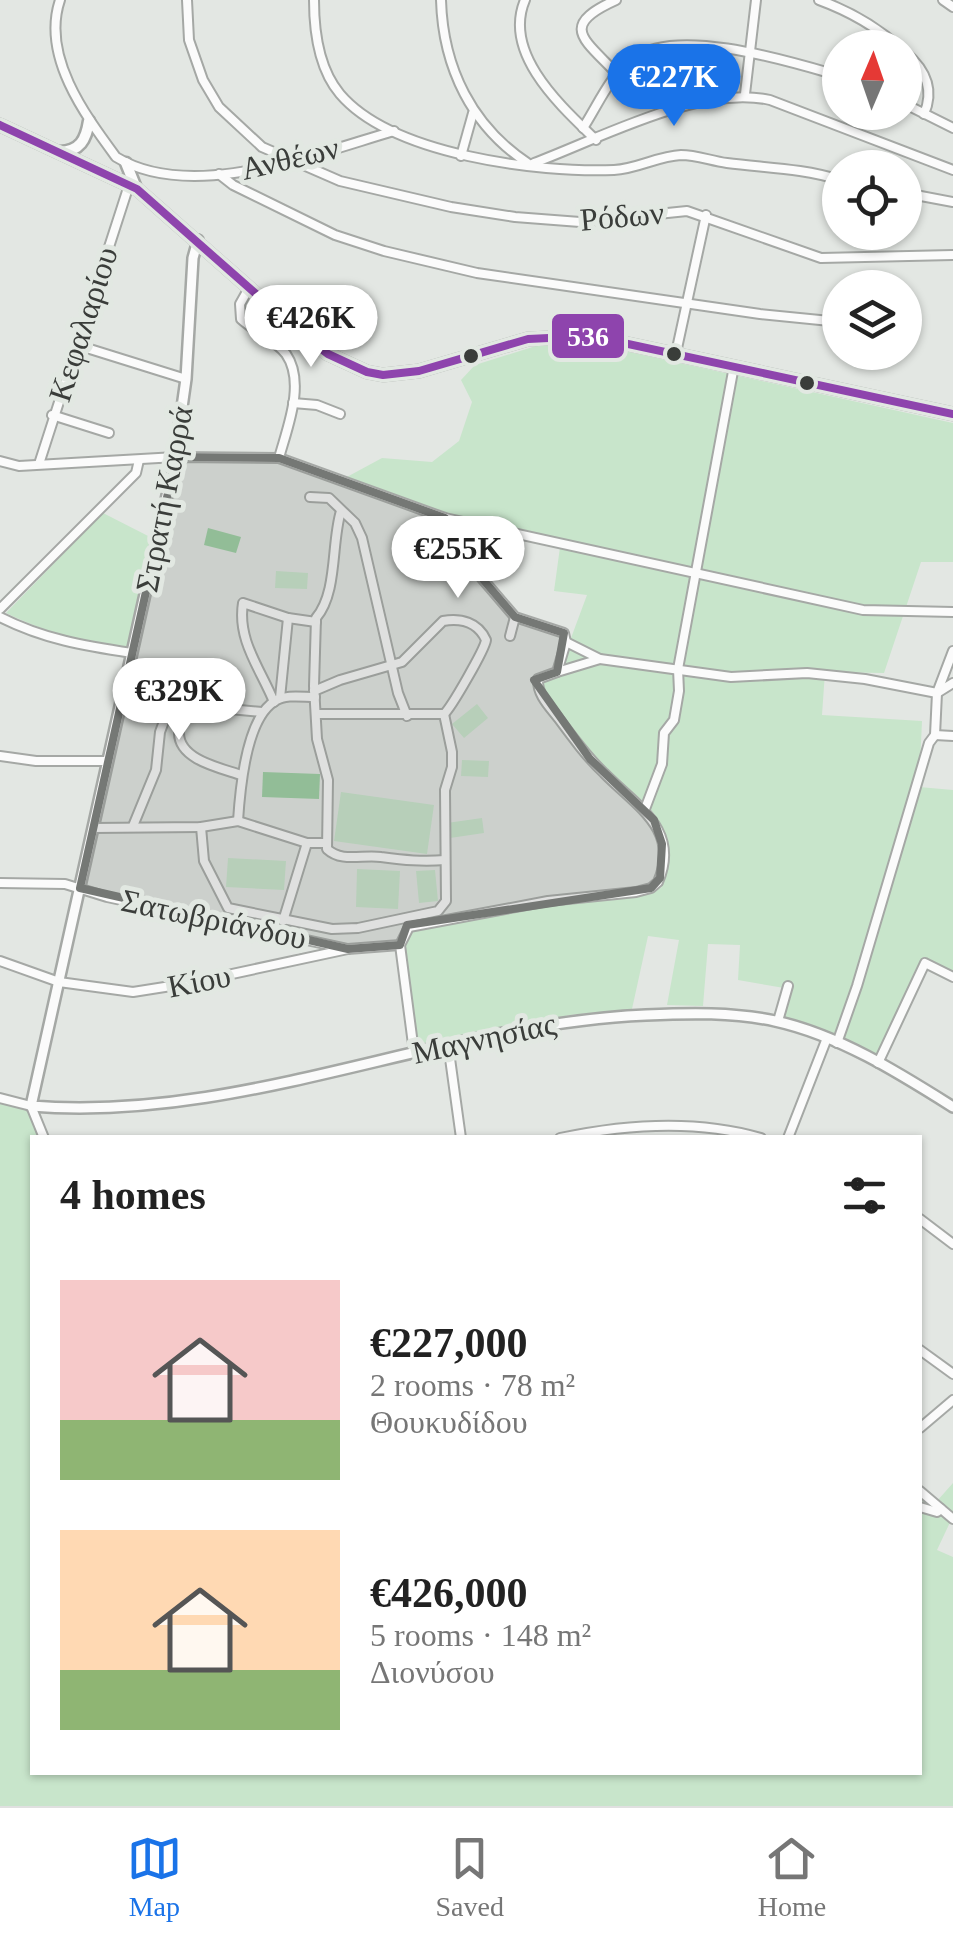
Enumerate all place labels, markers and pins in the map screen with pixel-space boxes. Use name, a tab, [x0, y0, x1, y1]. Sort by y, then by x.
pin: €227K	[604, 44, 744, 129]
pin: €426K	[241, 285, 381, 370]
unlabelled marker	[664, 344, 684, 364]
unlabelled marker	[461, 346, 481, 366]
unlabelled marker	[797, 373, 817, 393]
pin: €255K	[388, 516, 528, 601]
pin: €329K	[109, 658, 249, 743]

